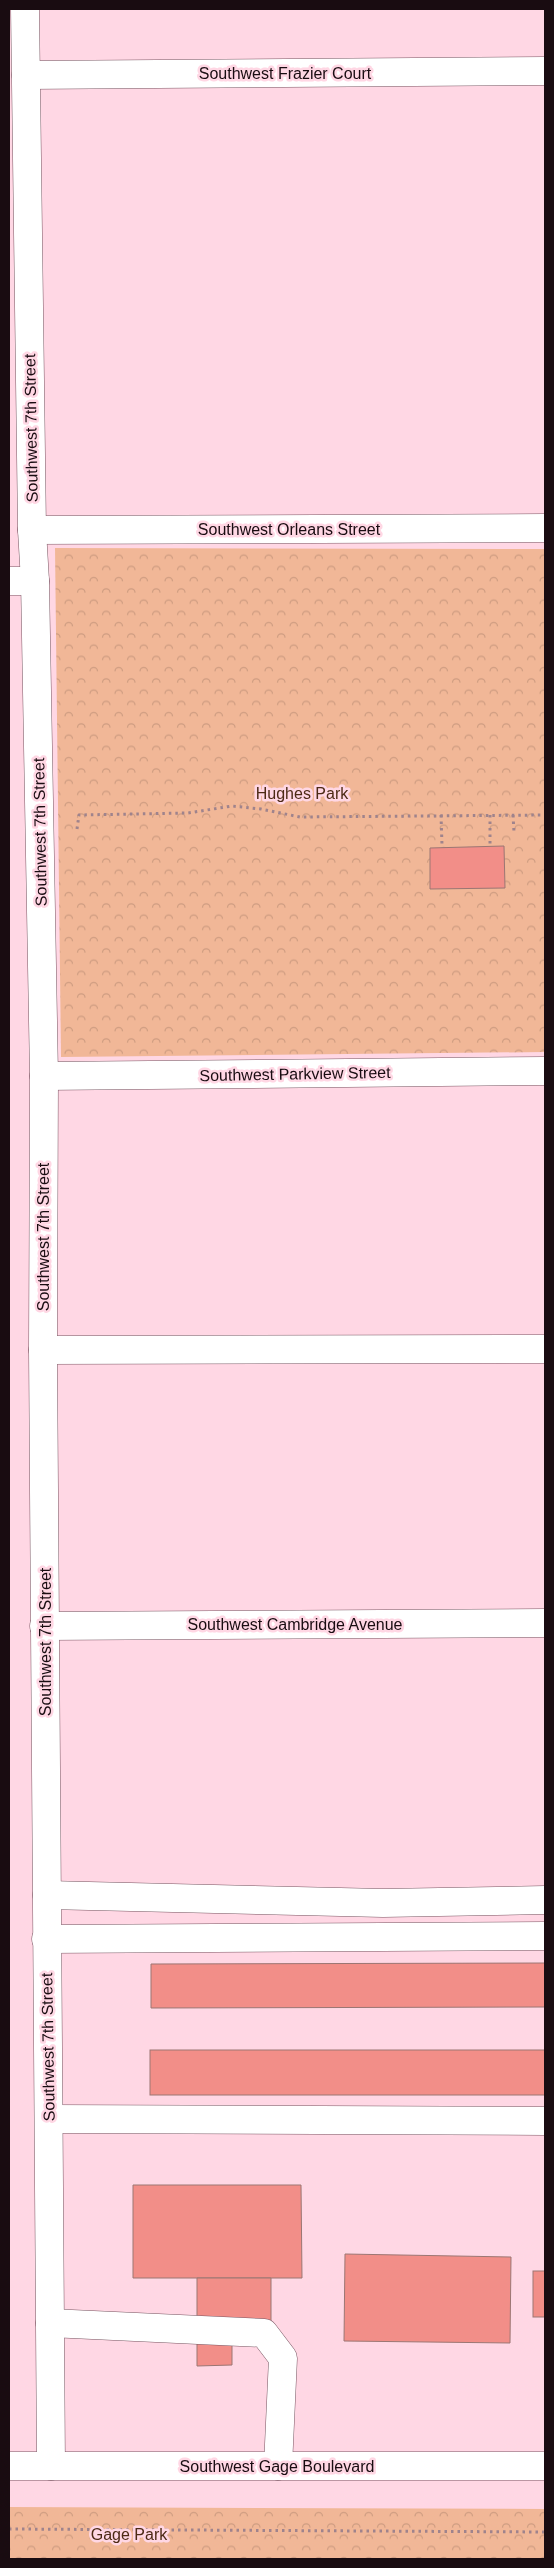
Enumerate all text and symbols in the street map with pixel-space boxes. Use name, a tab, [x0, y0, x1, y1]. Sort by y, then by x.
street label: Southwest Frazier Court	[199, 65, 372, 82]
street label: Southwest 7th Street	[21, 353, 41, 502]
street label: Southwest Orleans Street	[198, 521, 381, 538]
street label: Southwest 7th Street	[30, 757, 50, 906]
park label: Hughes Park	[256, 785, 349, 802]
street label: Southwest Parkview Street	[199, 1064, 391, 1084]
street label: Southwest 7th Street	[35, 1162, 52, 1311]
street label: Southwest 7th Street	[37, 1567, 54, 1716]
street label: Southwest Cambridge Avenue	[188, 1616, 403, 1633]
street label: Southwest 7th Street	[38, 1972, 58, 2121]
street label: Southwest Gage Boulevard	[180, 2458, 374, 2475]
park label: Gage Park	[91, 2526, 168, 2543]

